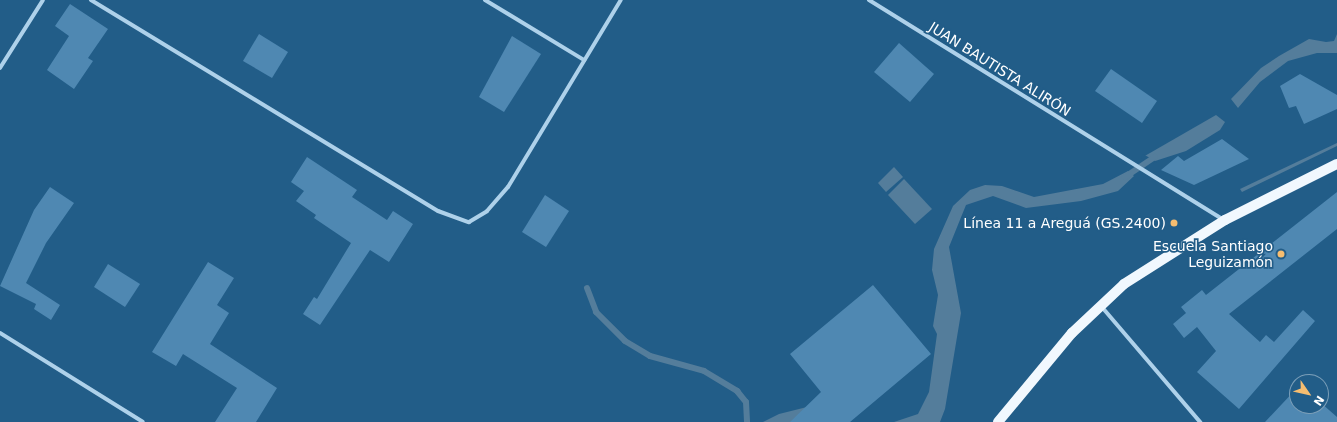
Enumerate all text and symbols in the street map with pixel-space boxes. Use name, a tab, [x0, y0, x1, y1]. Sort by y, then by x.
street label: JUAN BAUTISTA ALIRÓN	[926, 18, 1074, 120]
place label: Línea 11 a Areguá (GS.2400)	[963, 215, 1166, 231]
marker: Línea 11 a Areguá (GS.2400)	[1169, 218, 1179, 228]
place label: Escuela Santiago Leguizamón	[1153, 238, 1273, 270]
marker: Escuela Santiago Leguizamón	[1276, 249, 1286, 259]
north arrow	[1289, 374, 1329, 414]
text: N	[1311, 393, 1327, 408]

